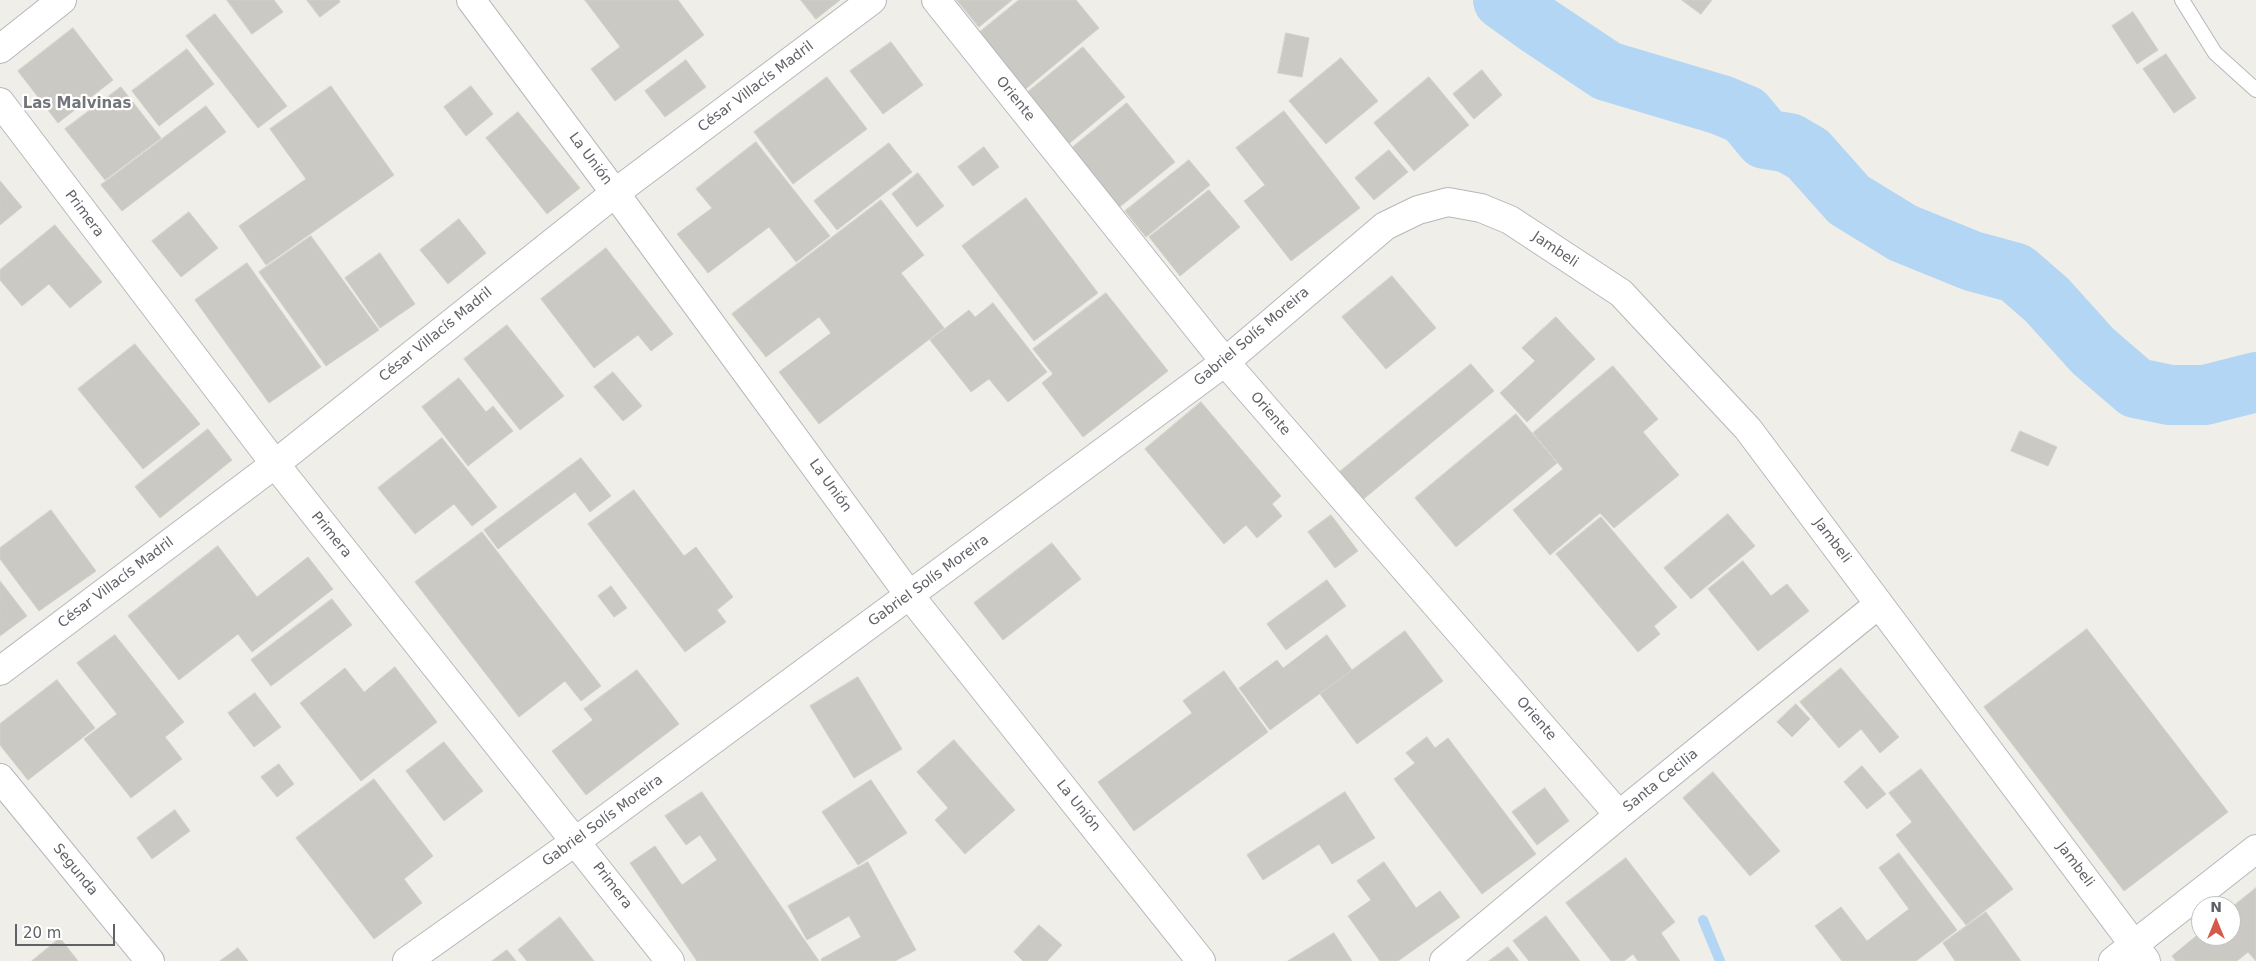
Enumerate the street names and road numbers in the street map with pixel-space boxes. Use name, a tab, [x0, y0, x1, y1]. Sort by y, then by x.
street label: César Villacís Madril	[695, 38, 817, 136]
street label: Oriente	[992, 73, 1038, 125]
street label: La Unión	[565, 129, 615, 189]
street label: Primera	[61, 187, 107, 241]
street label: Jambeli	[1529, 229, 1581, 271]
street label: César Villacís Madril	[376, 284, 496, 386]
street label: Gabriel Solís Moreira	[1191, 284, 1313, 390]
street label: Oriente	[1247, 389, 1293, 439]
street label: La Unión	[805, 456, 855, 516]
street label: Primera	[307, 509, 355, 561]
street label: Jambeli	[1810, 515, 1854, 567]
street label: Gabriel Solís Moreira	[865, 532, 993, 630]
street label: César Villacís Madril	[55, 534, 177, 632]
street label: Oriente	[1513, 694, 1559, 744]
street label: Santa Cecilia	[1620, 746, 1702, 816]
street label: Gabriel Solís Moreira	[539, 772, 667, 870]
street label: La Unión	[1052, 777, 1104, 835]
street label: Jambeli	[2053, 839, 2097, 891]
street label: Segunda	[49, 841, 101, 899]
street label: Primera	[589, 859, 635, 913]

